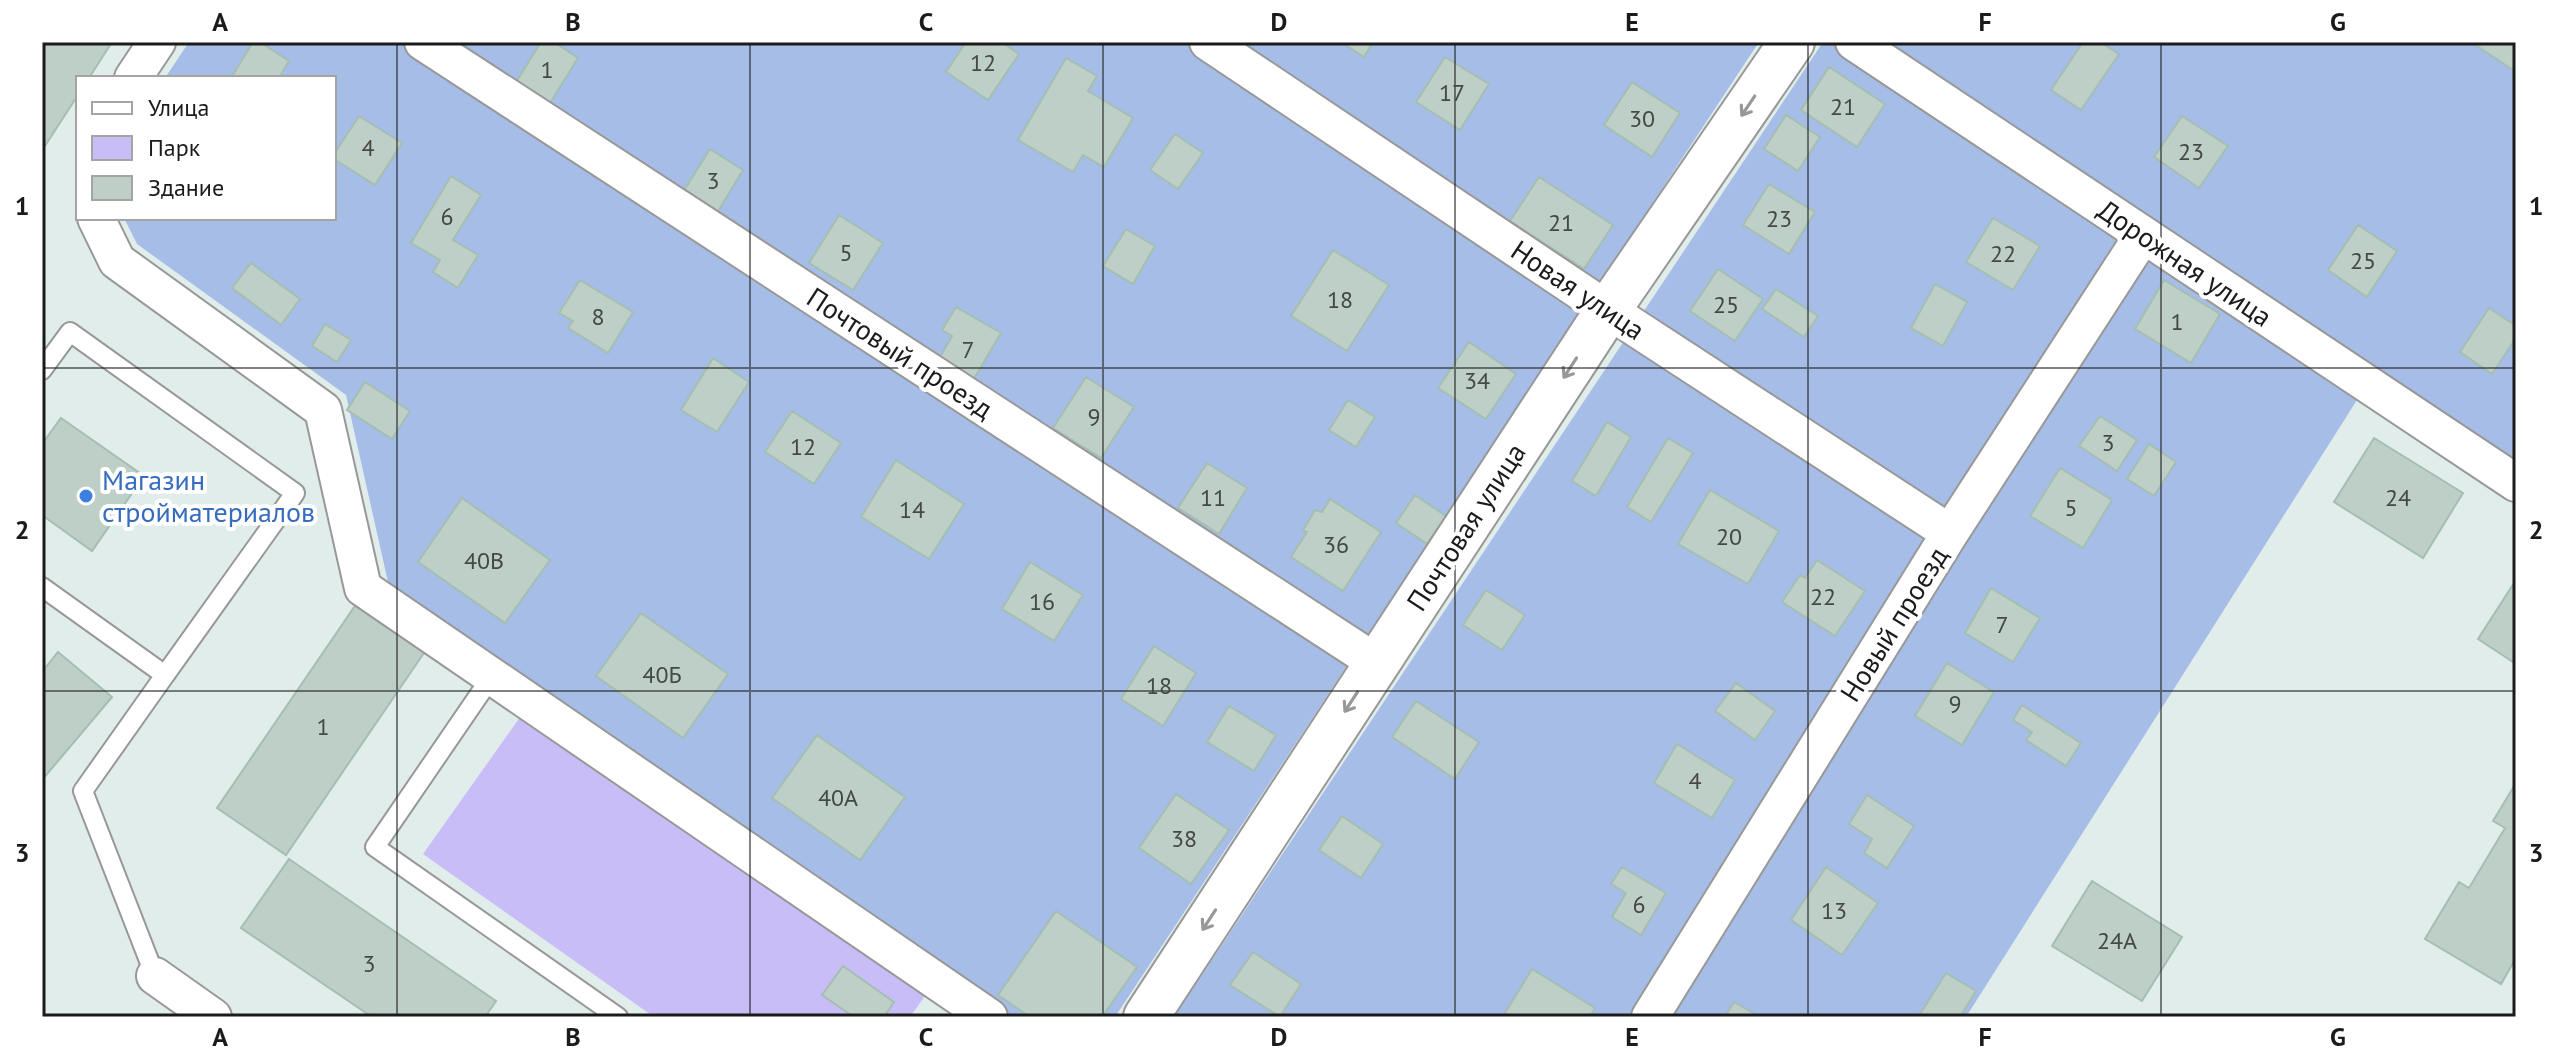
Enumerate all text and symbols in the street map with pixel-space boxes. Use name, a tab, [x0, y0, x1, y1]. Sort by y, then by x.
text: A	[212, 5, 228, 38]
text: B	[565, 5, 581, 38]
text: C	[919, 5, 933, 38]
text: D	[1271, 5, 1287, 38]
text: E	[1625, 5, 1639, 38]
text: F	[1978, 5, 1992, 38]
text: G	[2330, 5, 2346, 38]
house number: 12	[970, 47, 996, 78]
house number: 1	[540, 54, 554, 85]
legend	[76, 76, 336, 220]
house number: 17	[1439, 77, 1465, 108]
house number: 21	[1830, 91, 1856, 122]
text: Улица	[148, 92, 209, 123]
one-way arrow	[1740, 95, 1756, 117]
house number: 30	[1629, 103, 1655, 134]
text: Парк	[148, 132, 201, 163]
house number: 4	[361, 132, 375, 163]
house number: 23	[2178, 136, 2204, 167]
house number: 3	[706, 165, 720, 196]
text: Здание	[148, 172, 224, 203]
text: 1	[15, 189, 29, 222]
text: 1	[2529, 189, 2543, 222]
street label: Дорожная улица	[2091, 191, 2280, 335]
house number: 6	[440, 201, 454, 232]
house number: 23	[1766, 203, 1792, 234]
house number: 21	[1548, 207, 1574, 238]
street label: Новая улица	[1504, 231, 1652, 348]
house number: 5	[839, 237, 853, 268]
house number: 22	[1990, 238, 2016, 269]
house number: 25	[2350, 245, 2376, 276]
street label: Почтовый проезд	[800, 279, 1000, 427]
house number: 18	[1327, 284, 1353, 315]
house number: 25	[1713, 289, 1739, 320]
house number: 8	[591, 301, 605, 332]
house number: 1	[2170, 306, 2184, 337]
house number: 7	[961, 334, 975, 365]
one-way arrow	[1562, 356, 1578, 379]
house number: 34	[1464, 365, 1490, 396]
house number: 9	[1087, 401, 1101, 432]
house number: 3	[2101, 427, 2115, 458]
house number: 12	[790, 431, 816, 462]
street label: Почтовая улица	[1398, 436, 1534, 618]
place label: Магазин стройматериалов	[102, 461, 315, 530]
house number: 11	[1200, 482, 1226, 513]
house number: 24	[2385, 482, 2411, 513]
marker: Магазин стройматериалов	[77, 487, 95, 505]
house number: 5	[2064, 492, 2078, 523]
house number: 14	[899, 494, 925, 525]
text: 2	[15, 513, 29, 546]
text: 2	[2529, 513, 2543, 546]
house number: 20	[1716, 521, 1742, 552]
house number: 36	[1323, 529, 1349, 560]
street label: Новый проезд	[1831, 539, 1956, 708]
house number: 40В	[464, 545, 504, 576]
house number: 22	[1810, 581, 1836, 612]
house number: 16	[1029, 586, 1055, 617]
house number: 7	[1995, 609, 2009, 640]
house number: 40Б	[642, 659, 682, 690]
house number: 18	[1146, 670, 1172, 701]
house number: 9	[1948, 688, 1962, 719]
one-way arrow	[1343, 691, 1360, 713]
house number: 1	[316, 711, 330, 742]
house number: 4	[1688, 765, 1702, 796]
house number: 40А	[818, 782, 858, 813]
house number: 38	[1171, 823, 1197, 854]
text: 3	[15, 836, 29, 869]
text: 3	[2529, 836, 2543, 869]
house number: 6	[1632, 889, 1646, 920]
house number: 13	[1821, 895, 1847, 926]
one-way arrow	[1201, 909, 1218, 931]
house number: 24А	[2097, 925, 2137, 956]
house number: 3	[362, 948, 376, 979]
text: A	[212, 1020, 228, 1053]
text: B	[565, 1020, 581, 1053]
text: C	[919, 1020, 933, 1053]
text: D	[1271, 1020, 1287, 1053]
text: E	[1625, 1020, 1639, 1053]
text: F	[1978, 1020, 1992, 1053]
text: G	[2330, 1020, 2346, 1053]

